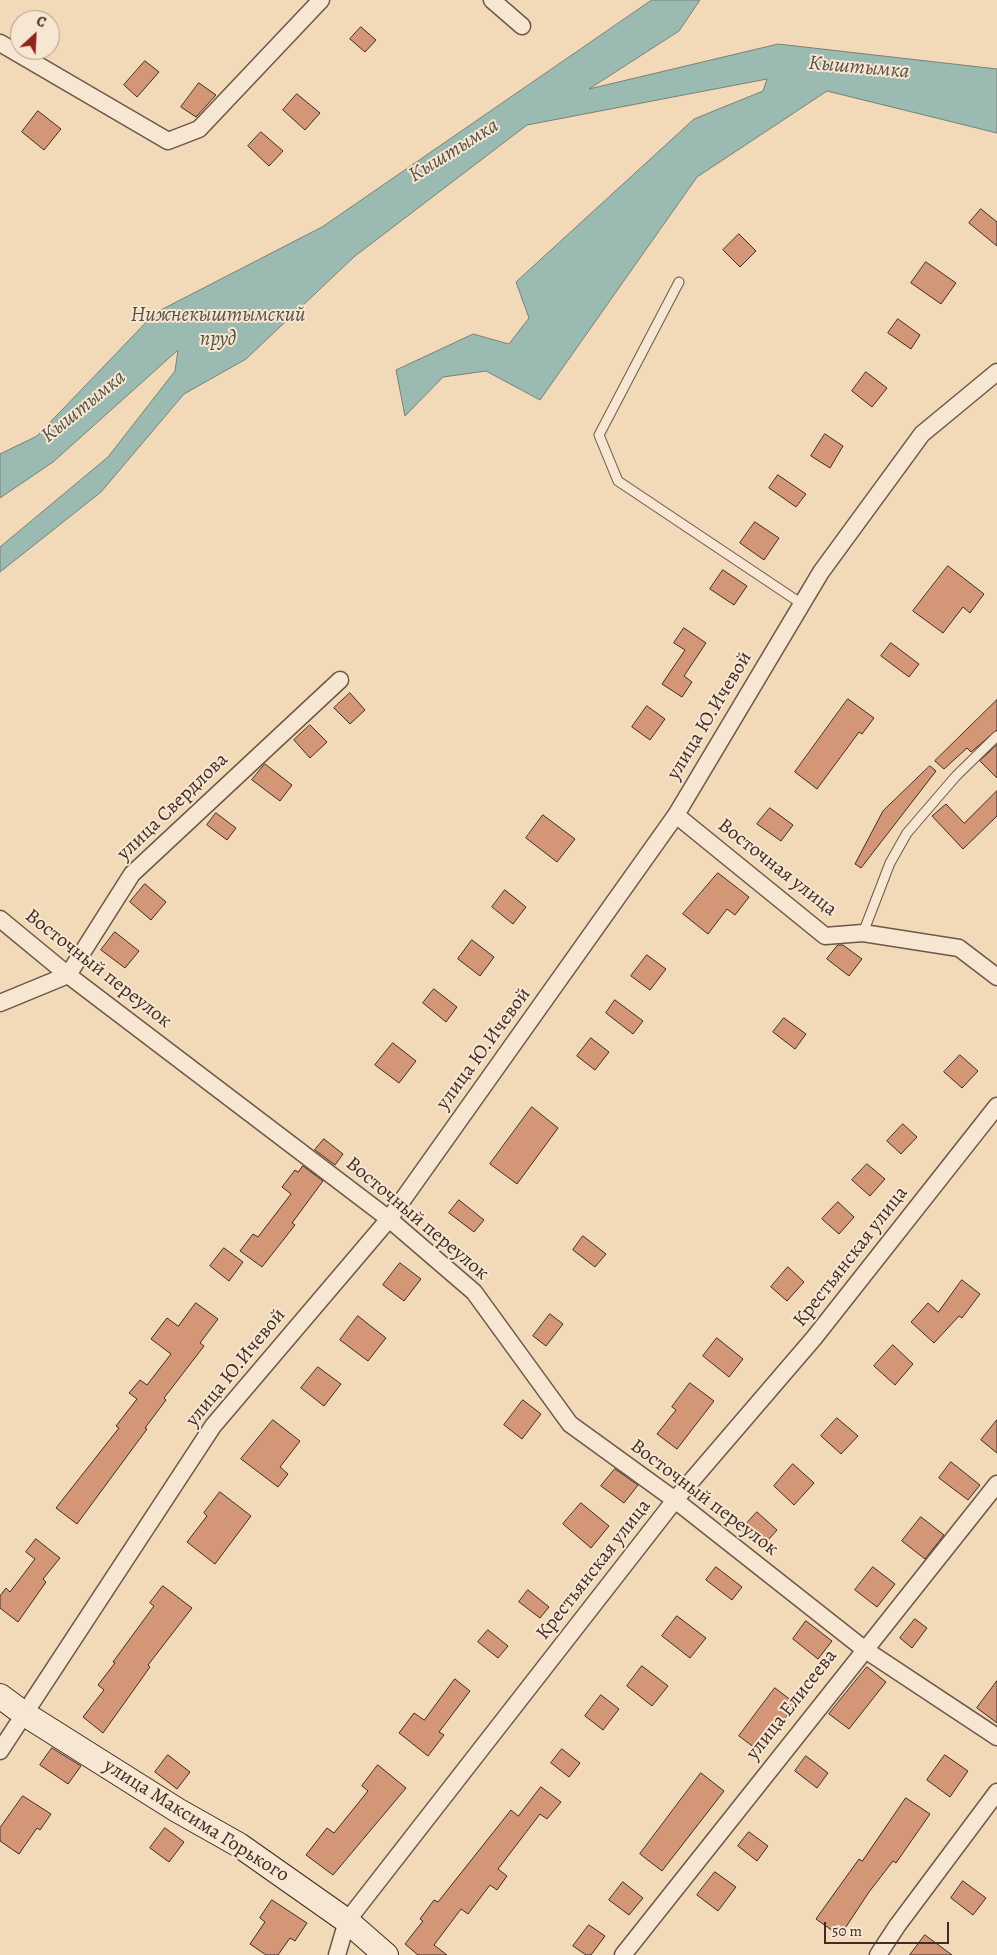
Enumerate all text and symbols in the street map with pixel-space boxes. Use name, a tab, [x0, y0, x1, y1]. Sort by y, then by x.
north arrow	[10, 10, 60, 60]
text: С	[33, 11, 49, 32]
water label: Кыштымка	[807, 51, 911, 85]
water label: Кыштымка	[404, 113, 504, 189]
water label: Нижнекыштымский пруд	[130, 303, 306, 353]
water label: Кыштымка	[37, 365, 131, 449]
street label: улица Ю.Ичевой	[662, 648, 758, 784]
street label: улица Свердлова	[113, 748, 233, 866]
street label: Восточная улица	[713, 814, 841, 922]
street label: Восточный переулок	[20, 904, 176, 1034]
street label: улица Ю.Ичевой	[432, 983, 536, 1115]
street label: Восточный переулок	[341, 1152, 493, 1286]
street label: Крестьянская улица	[789, 1182, 913, 1332]
street label: улица Ю.Ичевой	[181, 1304, 291, 1432]
street label: Восточный переулок	[625, 1434, 783, 1562]
street label: Крестьянская улица	[532, 1495, 656, 1645]
street label: улица Елисеева	[741, 1645, 843, 1765]
street label: улица Максима Горького	[99, 1754, 293, 1888]
scale bar	[827, 1912, 952, 1944]
text: 50 m	[832, 1921, 862, 1941]

